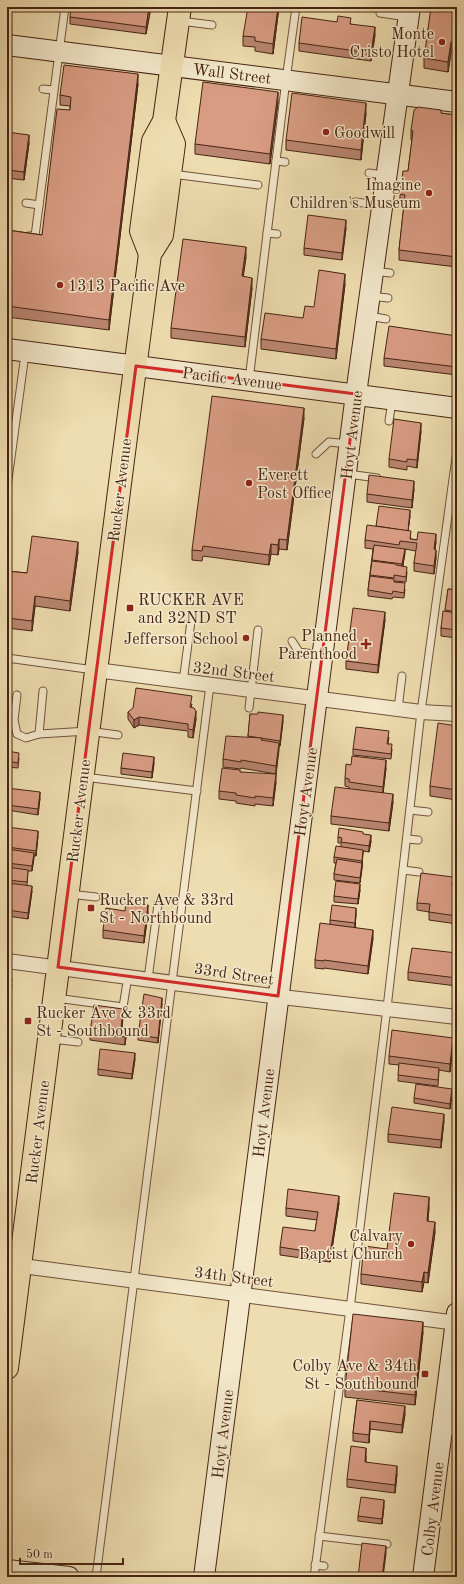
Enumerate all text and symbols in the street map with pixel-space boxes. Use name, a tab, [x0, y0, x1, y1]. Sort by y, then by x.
place label: Monte Cristo Hotel	[350, 27, 434, 61]
marker: Monte Cristo Hotel	[437, 37, 447, 47]
street label: Wall Street	[191, 62, 272, 88]
place label: Goodwill	[334, 126, 395, 142]
marker: Goodwill	[321, 127, 331, 137]
place label: Imagine Children's Museum	[289, 178, 421, 212]
marker: Imagine Children's Museum	[424, 188, 434, 198]
place label: 1313 Pacific Ave	[68, 279, 185, 295]
marker: 1313 Pacific Ave	[55, 280, 65, 290]
street label: Pacific Avenue	[181, 366, 282, 394]
street label: Hoyt Avenue	[340, 390, 366, 481]
street label: Rucker Avenue	[107, 437, 135, 543]
place label: Everett Post Office	[257, 468, 331, 502]
marker: Everett Post Office	[244, 478, 254, 488]
place label: RUCKER AVE and 32ND ST	[138, 593, 244, 627]
marker: RUCKER AVE and 32ND ST	[125, 603, 135, 613]
place label: Planned Parenthood	[278, 629, 357, 663]
place label: Jefferson School	[124, 632, 238, 648]
marker: Jefferson School	[241, 633, 251, 643]
marker: Planned Parenthood	[360, 638, 372, 650]
street label: 32nd Street	[192, 660, 276, 686]
street label: Hoyt Avenue	[293, 747, 321, 838]
street label: Rucker Avenue	[66, 758, 94, 864]
place label: Rucker Ave & 33rd St - Northbound	[99, 893, 234, 927]
marker: Rucker Ave & 33rd St - Northbound	[86, 903, 96, 913]
street label: 33rd Street	[193, 961, 275, 989]
place label: Rucker Ave & 33rd St - Southbound	[36, 1006, 171, 1040]
marker: Rucker Ave & 33rd St - Southbound	[23, 1016, 33, 1026]
street label: Hoyt Avenue	[252, 1068, 278, 1159]
street label: Rucker Avenue	[25, 1079, 53, 1185]
place label: Calvary Baptist Church	[299, 1229, 404, 1263]
marker: Calvary Baptist Church	[406, 1239, 416, 1249]
street label: 34th Street	[193, 1265, 275, 1291]
place label: Colby Ave & 34th St - Southbound	[292, 1359, 417, 1393]
marker: Colby Ave & 34th St - Southbound	[420, 1369, 430, 1379]
street label: Hoyt Avenue	[211, 1389, 237, 1480]
street label: Colby Avenue	[420, 1461, 448, 1557]
scale bar	[20, 1540, 123, 1566]
text: 50 m	[26, 1548, 53, 1561]

